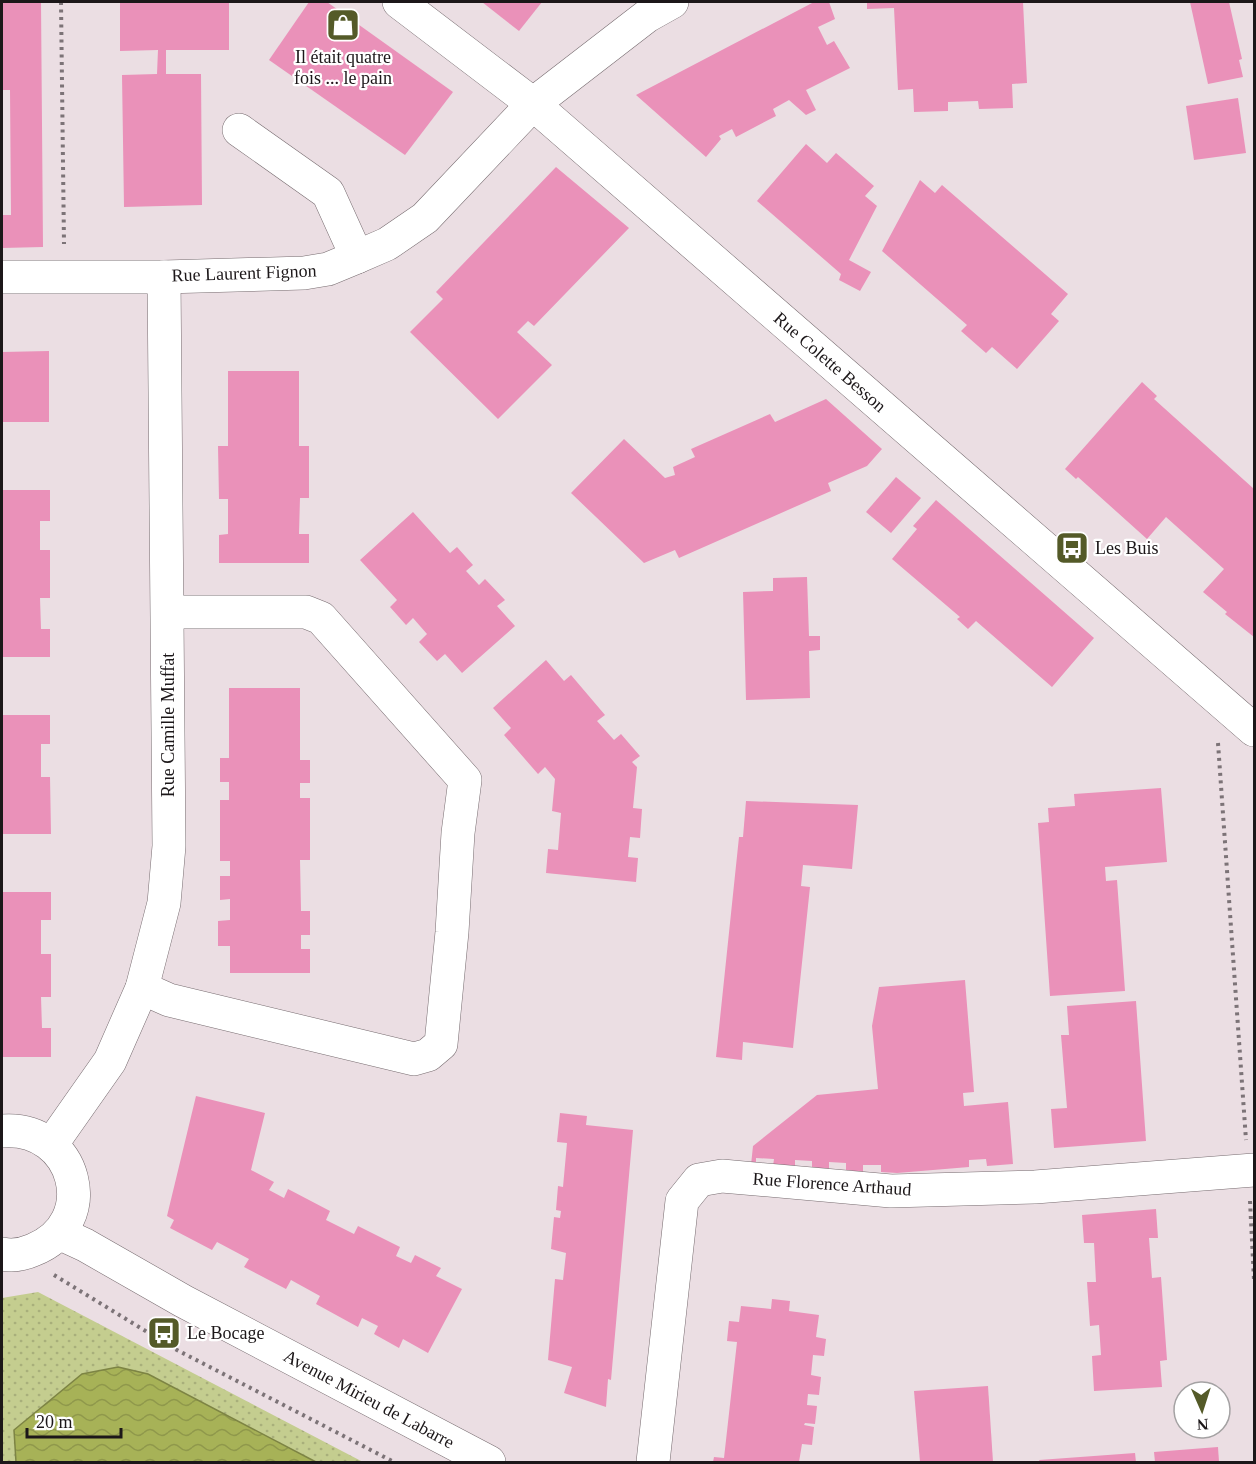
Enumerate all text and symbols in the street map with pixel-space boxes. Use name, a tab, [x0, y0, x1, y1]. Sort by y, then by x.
shop icon: Il était quatre fois ... le pain	[325, 7, 361, 43]
place label: Il était quatre fois ... le pain	[294, 47, 392, 88]
street label: Rue Laurent Fignon	[171, 260, 317, 286]
street label: Rue Colette Besson	[770, 308, 890, 416]
bus stop icon: Les Buis	[1054, 530, 1090, 566]
place label: Les Buis	[1095, 538, 1159, 558]
street label: Rue Camille Muffat	[158, 653, 178, 797]
street label: Rue Florence Arthaud	[752, 1168, 912, 1200]
bus stop icon: Le Bocage	[146, 1315, 182, 1351]
place label: Le Bocage	[187, 1323, 264, 1343]
street label: Avenue Mirieu de Labarre	[280, 1346, 458, 1452]
north arrow	[1172, 1380, 1232, 1440]
scale bar	[27, 1401, 122, 1439]
text: 20 m	[36, 1412, 73, 1432]
text: N	[1196, 1416, 1209, 1433]

